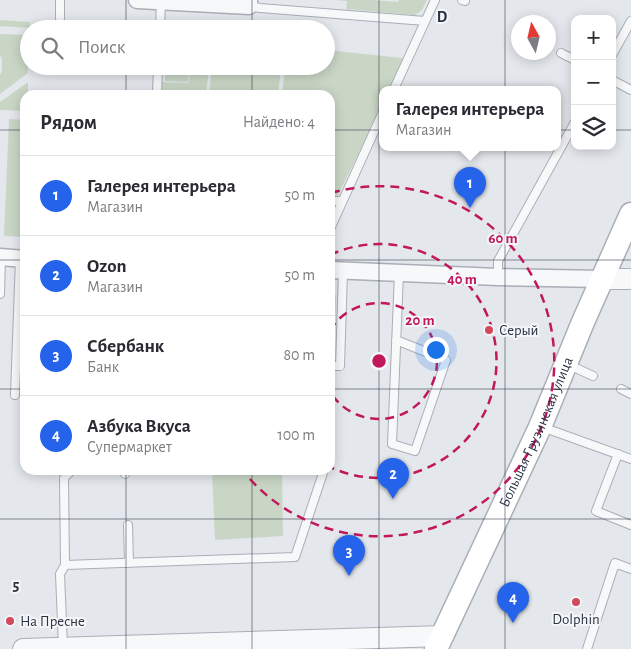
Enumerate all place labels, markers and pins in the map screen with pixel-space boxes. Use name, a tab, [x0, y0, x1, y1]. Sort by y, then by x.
pin: 1	[454, 167, 486, 208]
place label: Серый	[499, 323, 539, 338]
marker: Серый	[483, 324, 495, 336]
centre of rings	[370, 352, 388, 370]
pin: 2	[377, 458, 409, 499]
pin: 3	[333, 535, 365, 576]
pin: 4	[497, 582, 529, 623]
marker: Dolphin	[570, 596, 582, 608]
place label: Dolphin	[552, 612, 600, 627]
place label: На Пресне	[20, 614, 85, 629]
marker: На Пресне	[4, 615, 16, 627]

